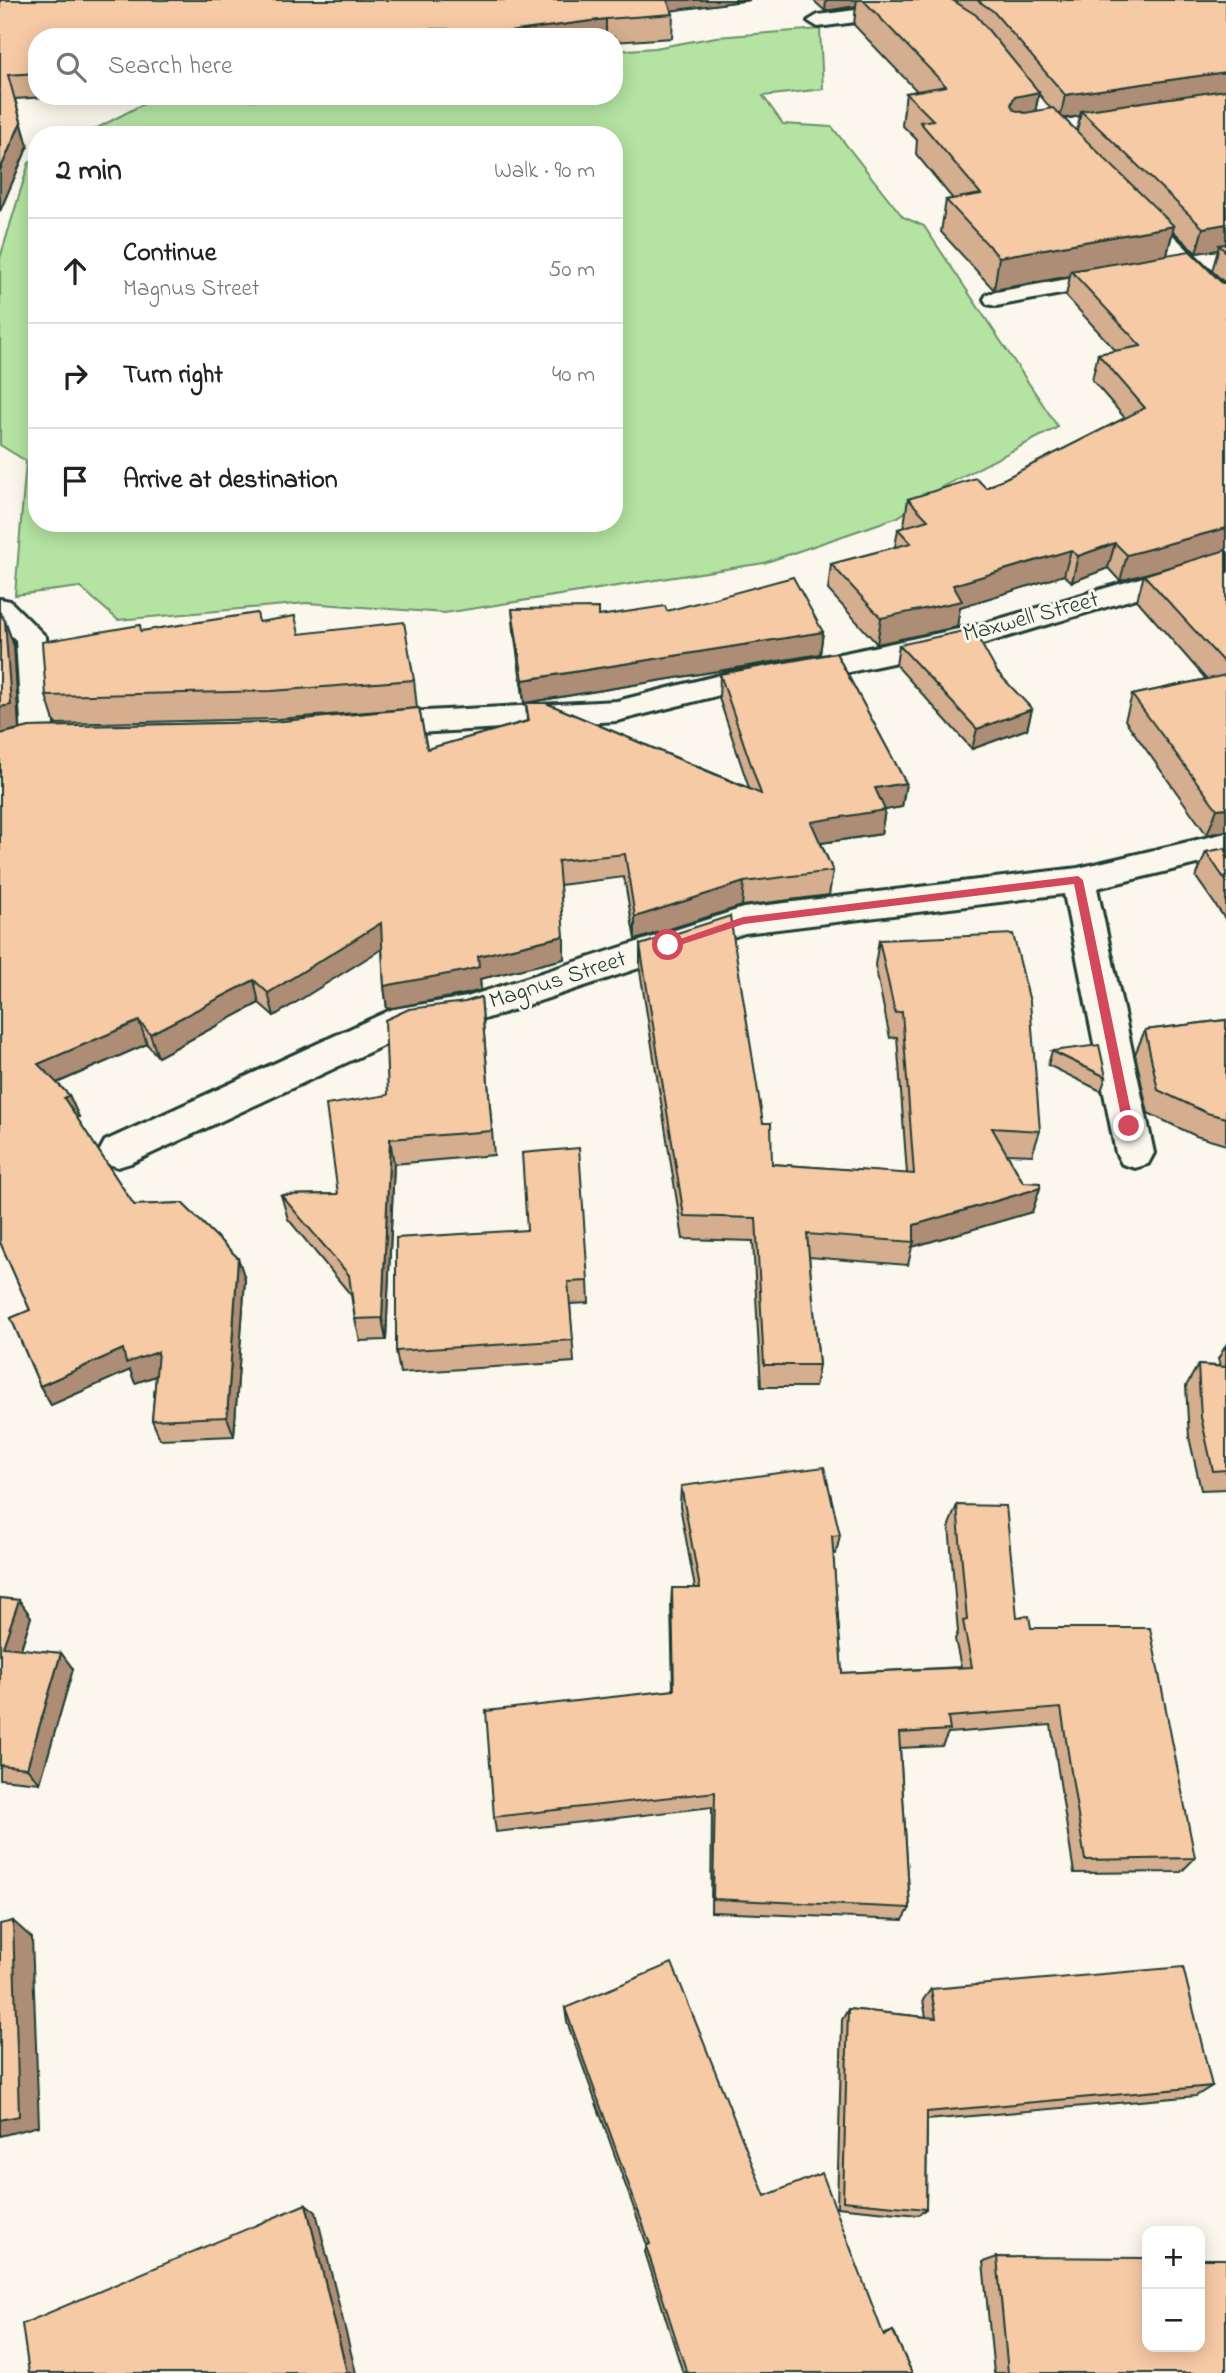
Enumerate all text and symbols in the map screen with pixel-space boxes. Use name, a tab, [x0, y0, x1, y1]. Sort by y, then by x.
search box	[28, 28, 623, 105]
icon: search	[52, 48, 90, 86]
text: Search here	[108, 48, 233, 86]
text: 2 min	[56, 150, 122, 194]
text: Walk · 90 m	[494, 155, 595, 188]
text: Continue	[123, 235, 216, 273]
icon: ahead	[56, 252, 94, 290]
text: 50 m	[548, 254, 595, 287]
text: Magnus Street	[123, 273, 260, 306]
icon: right	[56, 357, 94, 395]
text: Turn right	[123, 357, 223, 395]
text: 40 m	[552, 359, 595, 392]
icon: arrive	[56, 462, 94, 500]
text: Arrive at destination	[123, 462, 338, 500]
street label: Maxwell Street	[959, 583, 1103, 653]
route start	[652, 929, 683, 960]
street label: Magnus Street	[485, 942, 631, 1020]
route end	[1113, 1110, 1144, 1141]
map controls	[1142, 2226, 1205, 2352]
button: +	[1142, 2226, 1205, 2289]
button: −	[1142, 2289, 1205, 2352]

